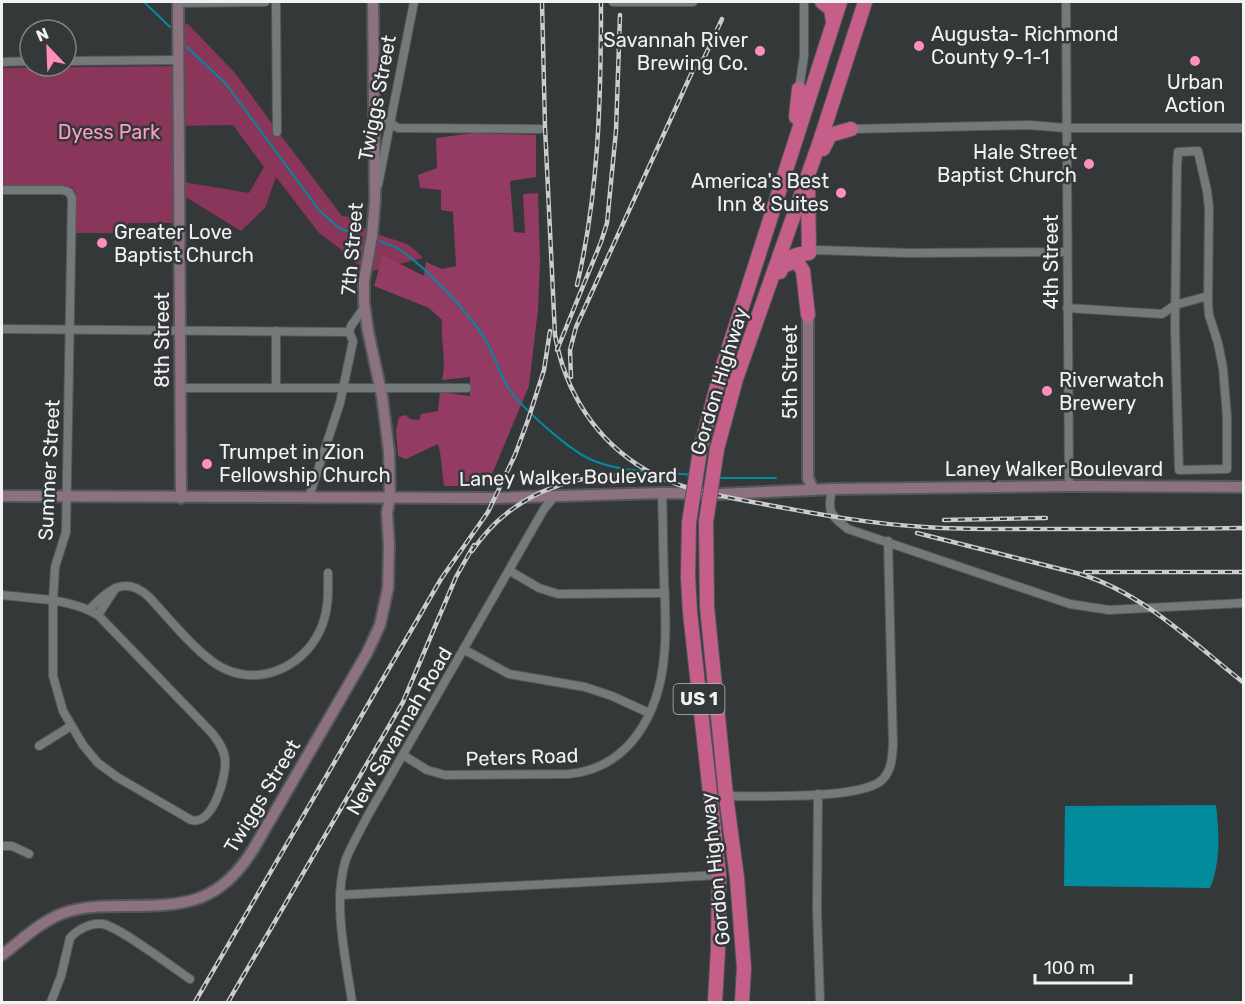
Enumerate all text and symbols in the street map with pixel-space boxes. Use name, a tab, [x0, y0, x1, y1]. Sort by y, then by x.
north arrow	[18, 18, 78, 78]
place label: Augusta- Richmond County 9-1-1	[931, 22, 1118, 69]
text: N	[33, 24, 51, 46]
place label: Savannah River Brewing Co.	[603, 28, 748, 75]
street label: Twiggs Street	[353, 33, 401, 163]
marker: Augusta- Richmond County 9-1-1	[912, 39, 926, 53]
marker: Savannah River Brewing Co.	[753, 44, 767, 58]
marker: Urban Action	[1188, 54, 1202, 68]
place label: Urban Action	[1165, 70, 1225, 117]
park label: Dyess Park	[58, 120, 161, 144]
place label: Hale Street Baptist Church	[937, 140, 1077, 187]
marker: Hale Street Baptist Church	[1082, 157, 1096, 171]
place label: America's Best Inn & Suites	[691, 169, 829, 216]
marker: America's Best Inn & Suites	[834, 186, 848, 200]
street label: 7th Street	[336, 201, 368, 296]
street label: 4th Street	[1039, 214, 1063, 310]
place label: Greater Love Baptist Church	[114, 220, 254, 267]
marker: Greater Love Baptist Church	[95, 236, 109, 250]
street label: 8th Street	[150, 292, 174, 388]
street label: Gordon Highway	[685, 304, 753, 458]
street label: 5th Street	[778, 325, 802, 419]
place label: Riverwatch Brewery	[1059, 368, 1164, 415]
marker: Riverwatch Brewery	[1040, 384, 1054, 398]
street label: Summer Street	[33, 399, 65, 541]
place label: Trumpet in Zion Fellowship Church	[219, 440, 391, 487]
marker: Trumpet in Zion Fellowship Church	[200, 457, 214, 471]
street label: Laney Walker Boulevard	[945, 457, 1163, 481]
street label: Laney Walker Boulevard	[459, 463, 677, 491]
street label: New Savannah Road	[341, 643, 457, 819]
road number: US 1	[674, 684, 724, 714]
street label: Twiggs Street	[219, 735, 305, 857]
street label: Peters Road	[465, 743, 579, 771]
street label: Gordon Highway	[695, 791, 735, 947]
scale bar	[1035, 947, 1131, 985]
text: 100 m	[1044, 957, 1095, 979]

